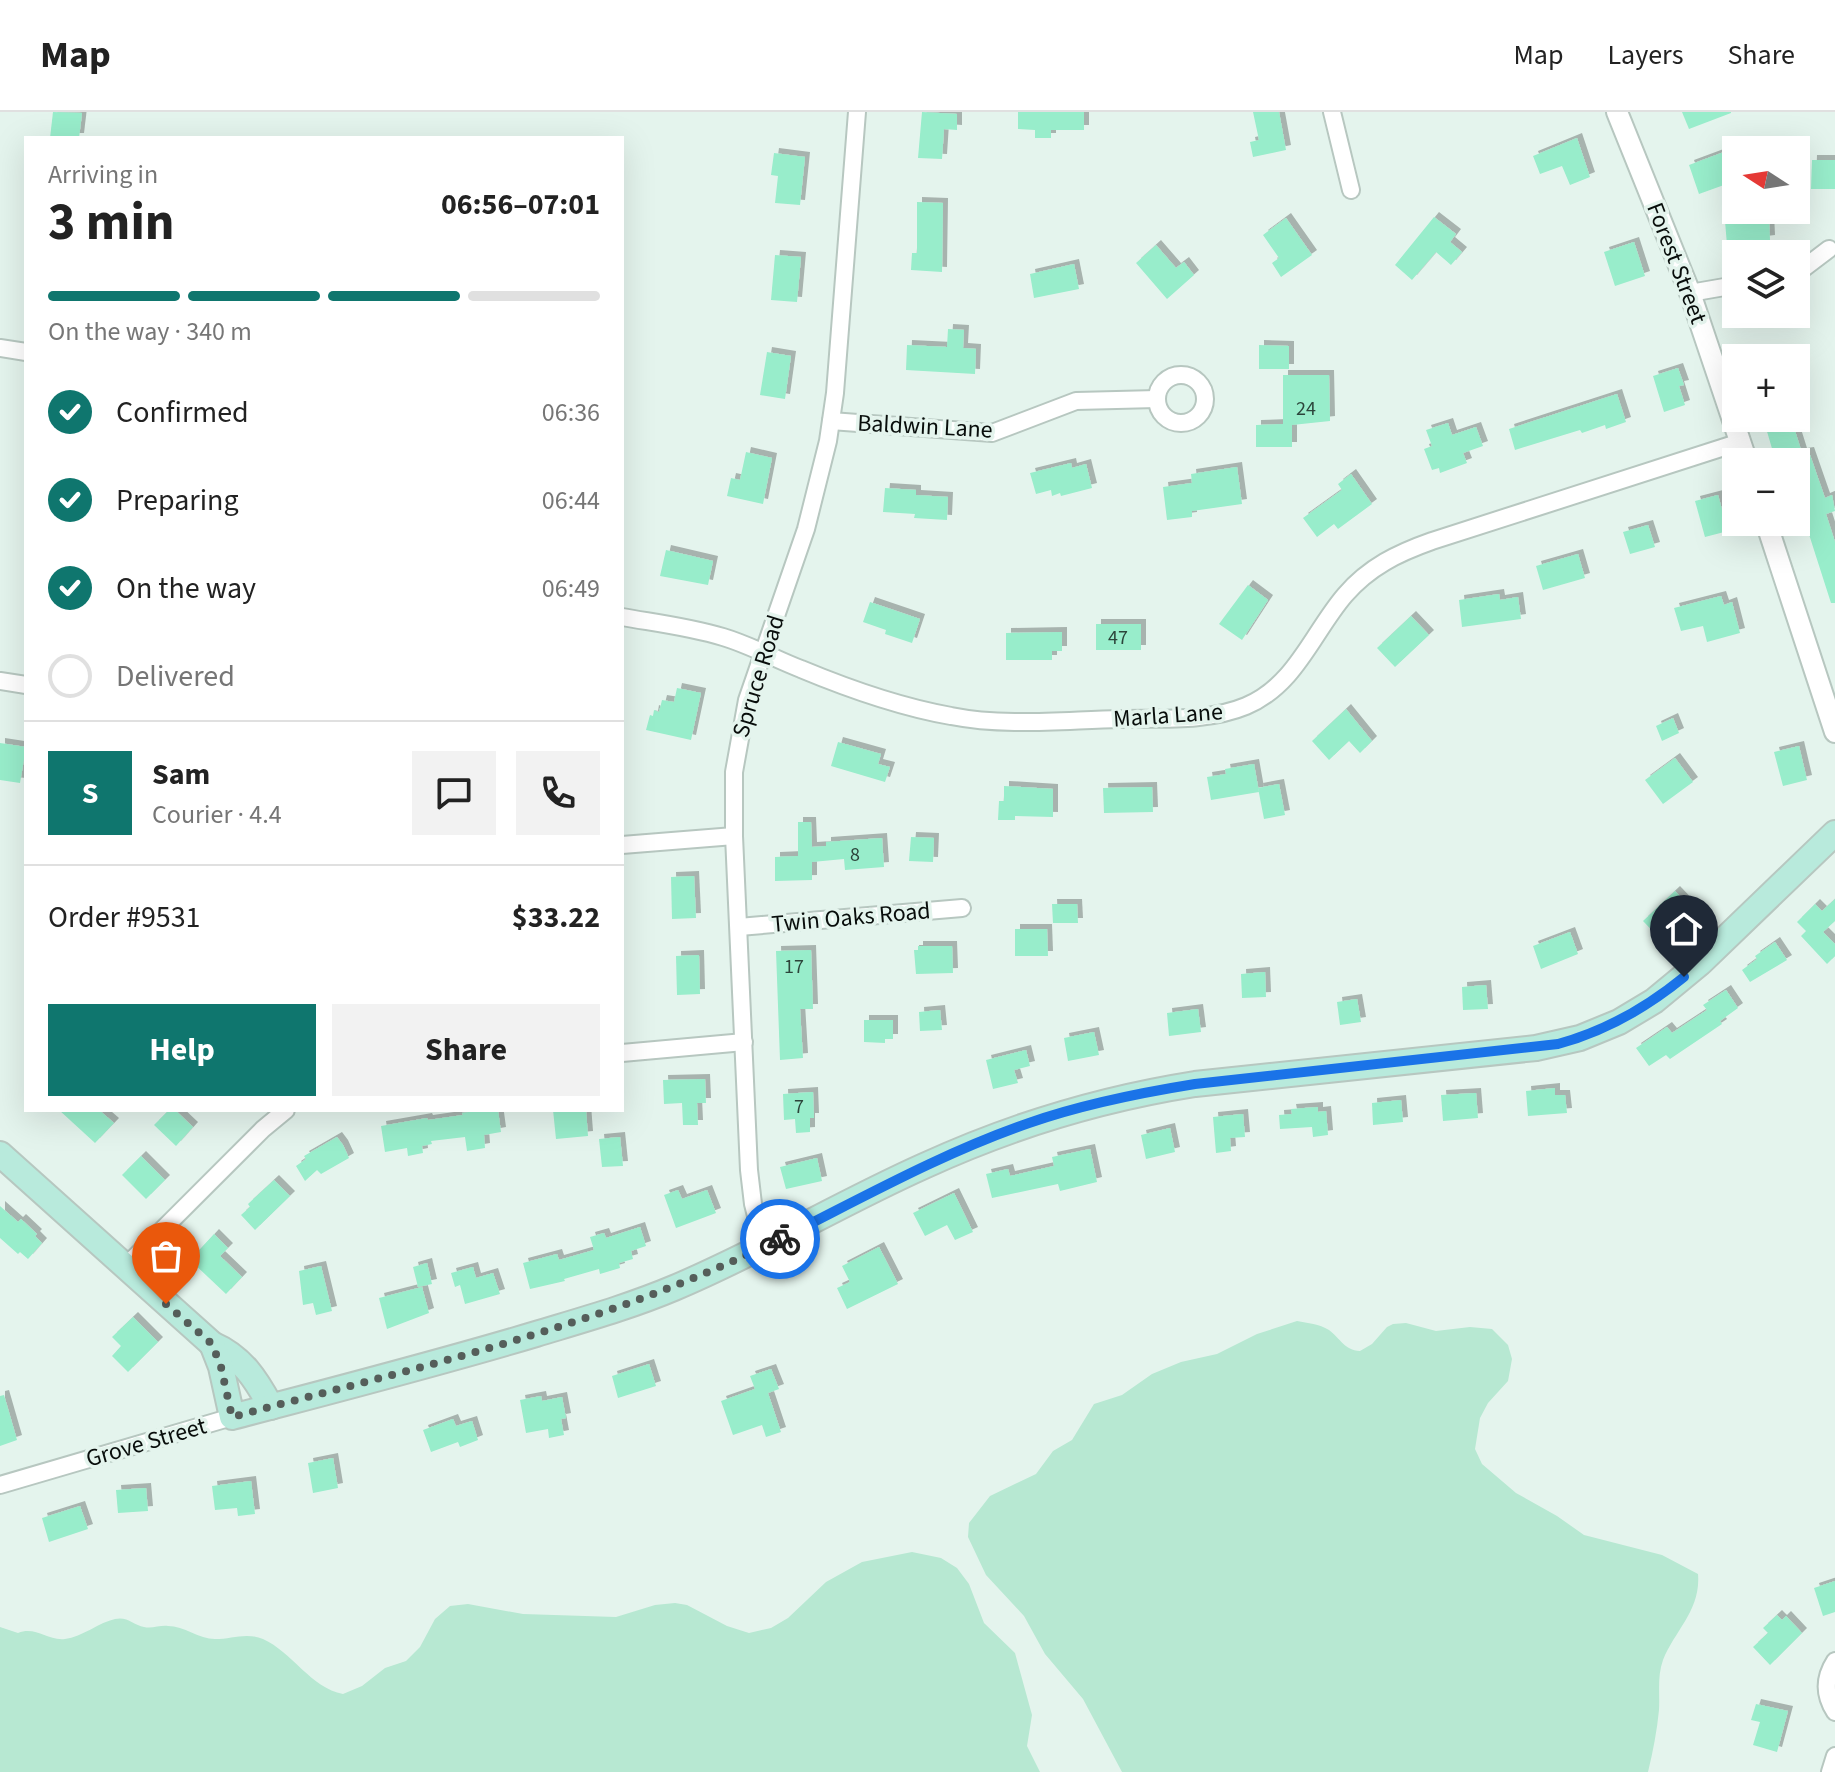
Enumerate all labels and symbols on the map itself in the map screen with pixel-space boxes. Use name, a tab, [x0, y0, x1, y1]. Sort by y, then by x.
north arrow	[1722, 136, 1810, 224]
street label: Forest Street	[1637, 198, 1716, 329]
house number: 24	[1296, 395, 1316, 423]
street label: Baldwin Lane	[856, 405, 994, 448]
street label: Spruce Road	[723, 611, 794, 742]
house number: 47	[1108, 624, 1128, 652]
street label: Marla Lane	[1112, 694, 1224, 737]
house number: 8	[850, 841, 860, 869]
street label: Twin Oaks Road	[770, 893, 932, 942]
pin	[1650, 895, 1718, 977]
house number: 17	[784, 953, 804, 981]
house number: 7	[794, 1093, 804, 1121]
courier	[740, 1199, 820, 1279]
pin	[132, 1222, 200, 1304]
street label: Grove Street	[82, 1409, 210, 1476]

